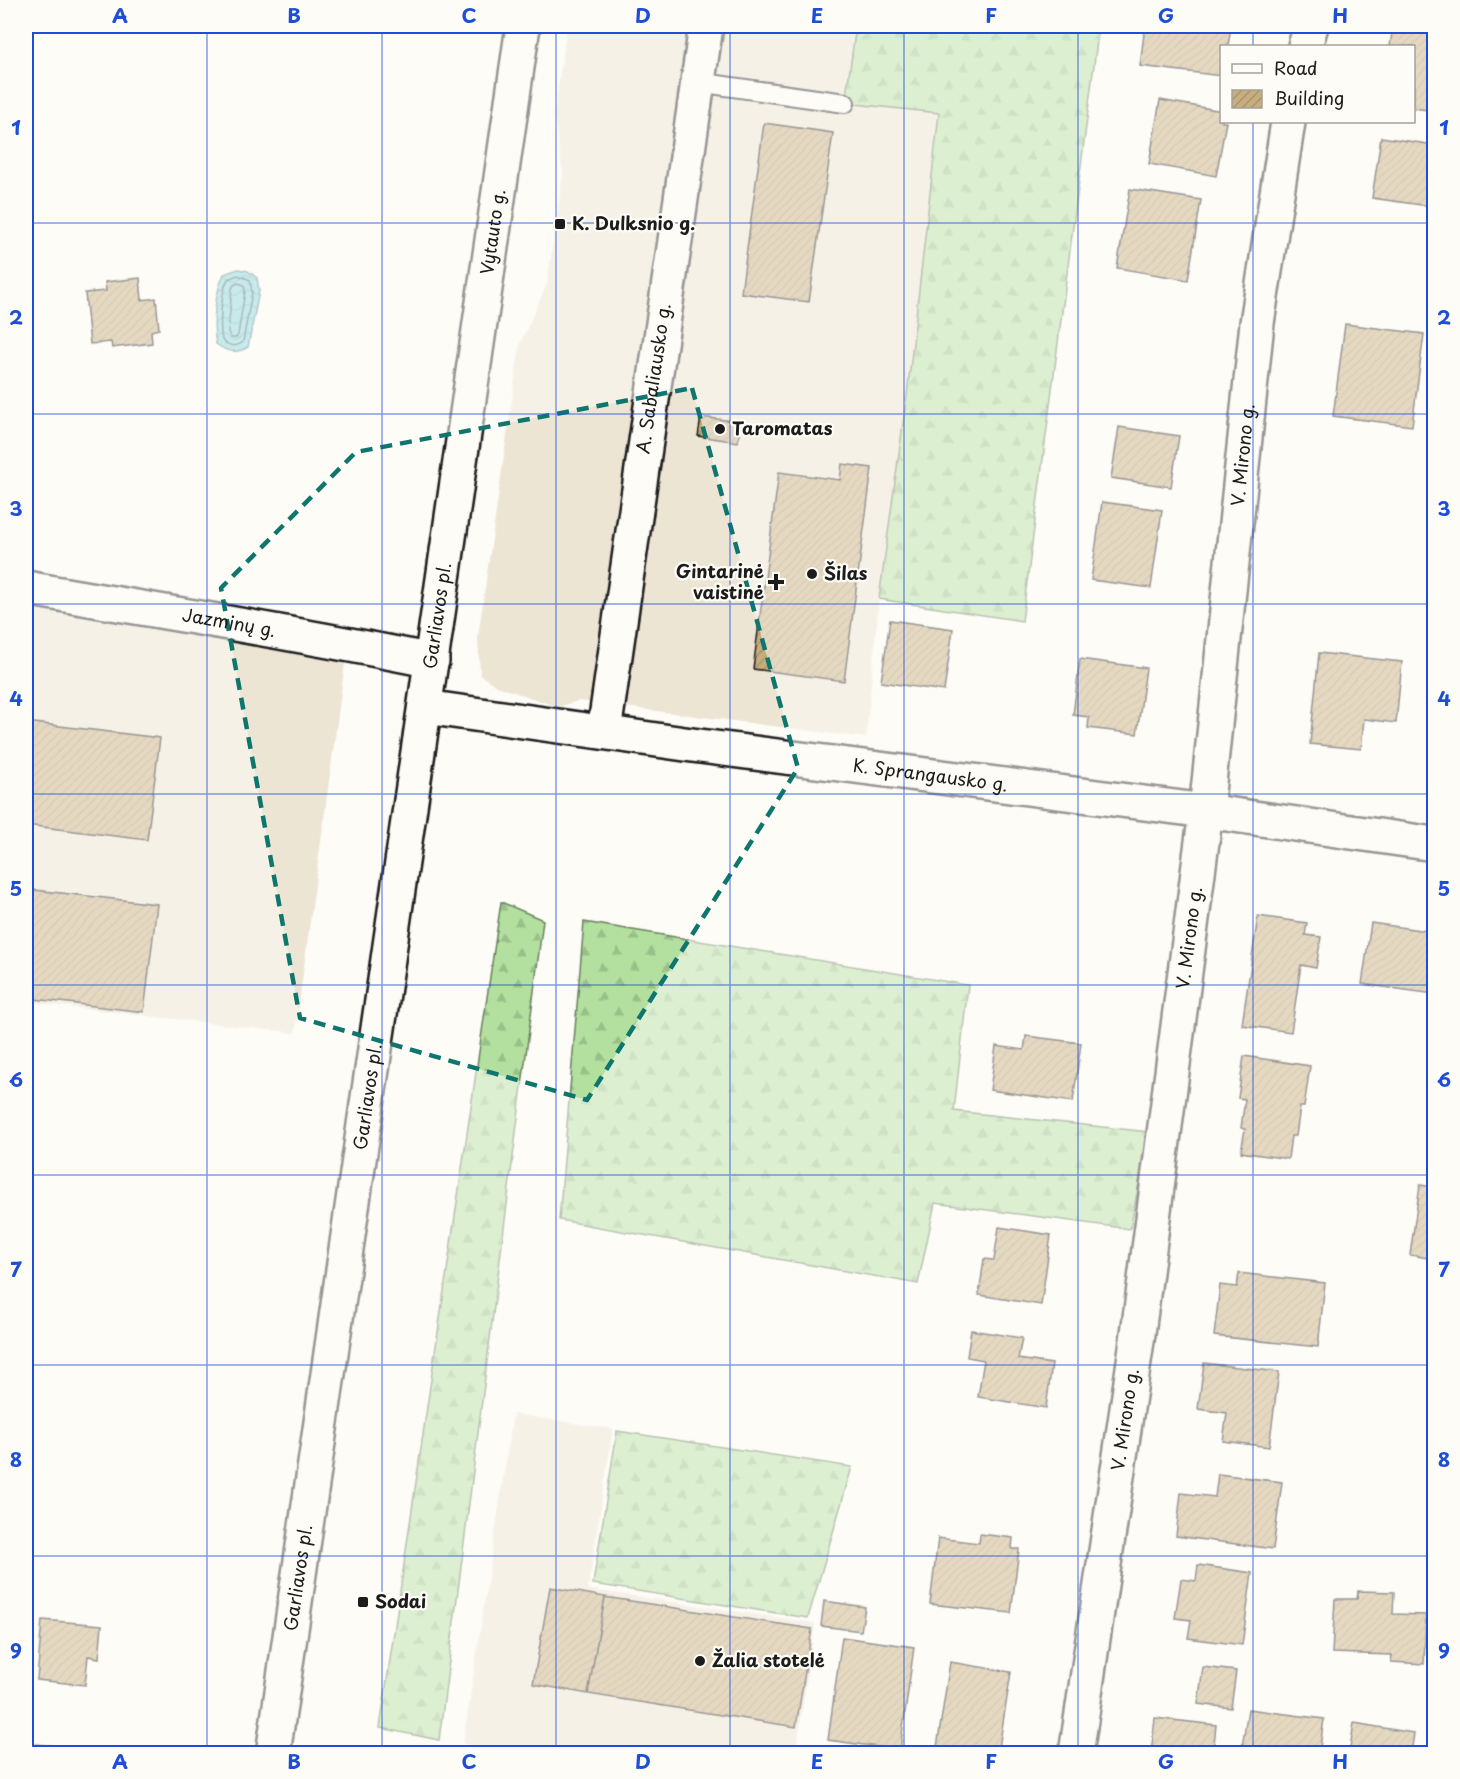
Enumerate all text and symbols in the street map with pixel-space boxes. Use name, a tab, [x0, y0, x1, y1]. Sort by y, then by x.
text: A	[112, 0, 128, 30]
text: B	[287, 0, 301, 30]
text: C	[461, 0, 477, 30]
text: D	[635, 0, 651, 30]
text: E	[811, 0, 823, 30]
text: F	[985, 0, 997, 30]
text: G	[1158, 0, 1174, 30]
text: H	[1332, 0, 1348, 30]
legend	[1220, 45, 1415, 123]
text: Road	[1274, 54, 1318, 81]
text: Building	[1274, 84, 1344, 111]
text: 1	[11, 112, 21, 142]
text: 1	[1439, 112, 1449, 142]
street label: Vytauto g.	[472, 187, 511, 276]
place label: K. Dulksnio g.	[572, 209, 695, 236]
marker: K. Dulksnio g.	[553, 217, 567, 231]
street label: A. Sabaliausko g.	[628, 301, 677, 455]
text: 2	[9, 302, 23, 332]
text: 2	[1437, 302, 1451, 332]
street label: V. Mirono g.	[1223, 402, 1261, 507]
place label: Taromatas	[732, 414, 833, 441]
marker: Taromatas	[713, 422, 727, 436]
text: 3	[9, 493, 23, 523]
text: 3	[1437, 493, 1451, 523]
place label: Gintarinė vaistinė	[676, 557, 764, 605]
place label: Šilas	[824, 559, 868, 586]
street label: Garliavos pl.	[415, 561, 457, 671]
marker: Šilas	[805, 567, 819, 581]
marker: Gintarinė vaistinė	[769, 575, 783, 589]
street label: Jazminų g.	[180, 600, 278, 643]
text: 4	[9, 683, 23, 713]
text: 4	[1437, 683, 1451, 713]
street label: K. Sprangausko g.	[851, 751, 1010, 797]
text: 5	[10, 873, 22, 903]
text: 5	[1438, 873, 1450, 903]
street label: V. Mirono g.	[1168, 885, 1208, 991]
street label: Garliavos pl.	[346, 1042, 388, 1152]
text: 6	[9, 1064, 23, 1094]
text: 6	[1437, 1064, 1451, 1094]
text: 7	[10, 1254, 22, 1284]
text: 7	[1438, 1254, 1450, 1284]
street label: V. Mirono g.	[1103, 1366, 1145, 1472]
text: 8	[10, 1444, 22, 1474]
text: 8	[1438, 1444, 1450, 1474]
street label: Garliavos pl.	[276, 1523, 318, 1633]
place label: Sodai	[375, 1587, 426, 1614]
marker: Sodai	[356, 1595, 370, 1609]
text: 9	[10, 1635, 22, 1665]
text: 9	[1438, 1635, 1450, 1665]
place label: Žalia stotelė	[712, 1646, 825, 1673]
marker: Žalia stotelė	[693, 1654, 707, 1668]
text: A	[112, 1746, 128, 1776]
text: B	[287, 1746, 301, 1776]
text: C	[461, 1746, 477, 1776]
text: D	[635, 1746, 651, 1776]
text: E	[811, 1746, 823, 1776]
text: F	[985, 1746, 997, 1776]
text: G	[1158, 1746, 1174, 1776]
text: H	[1332, 1746, 1348, 1776]

